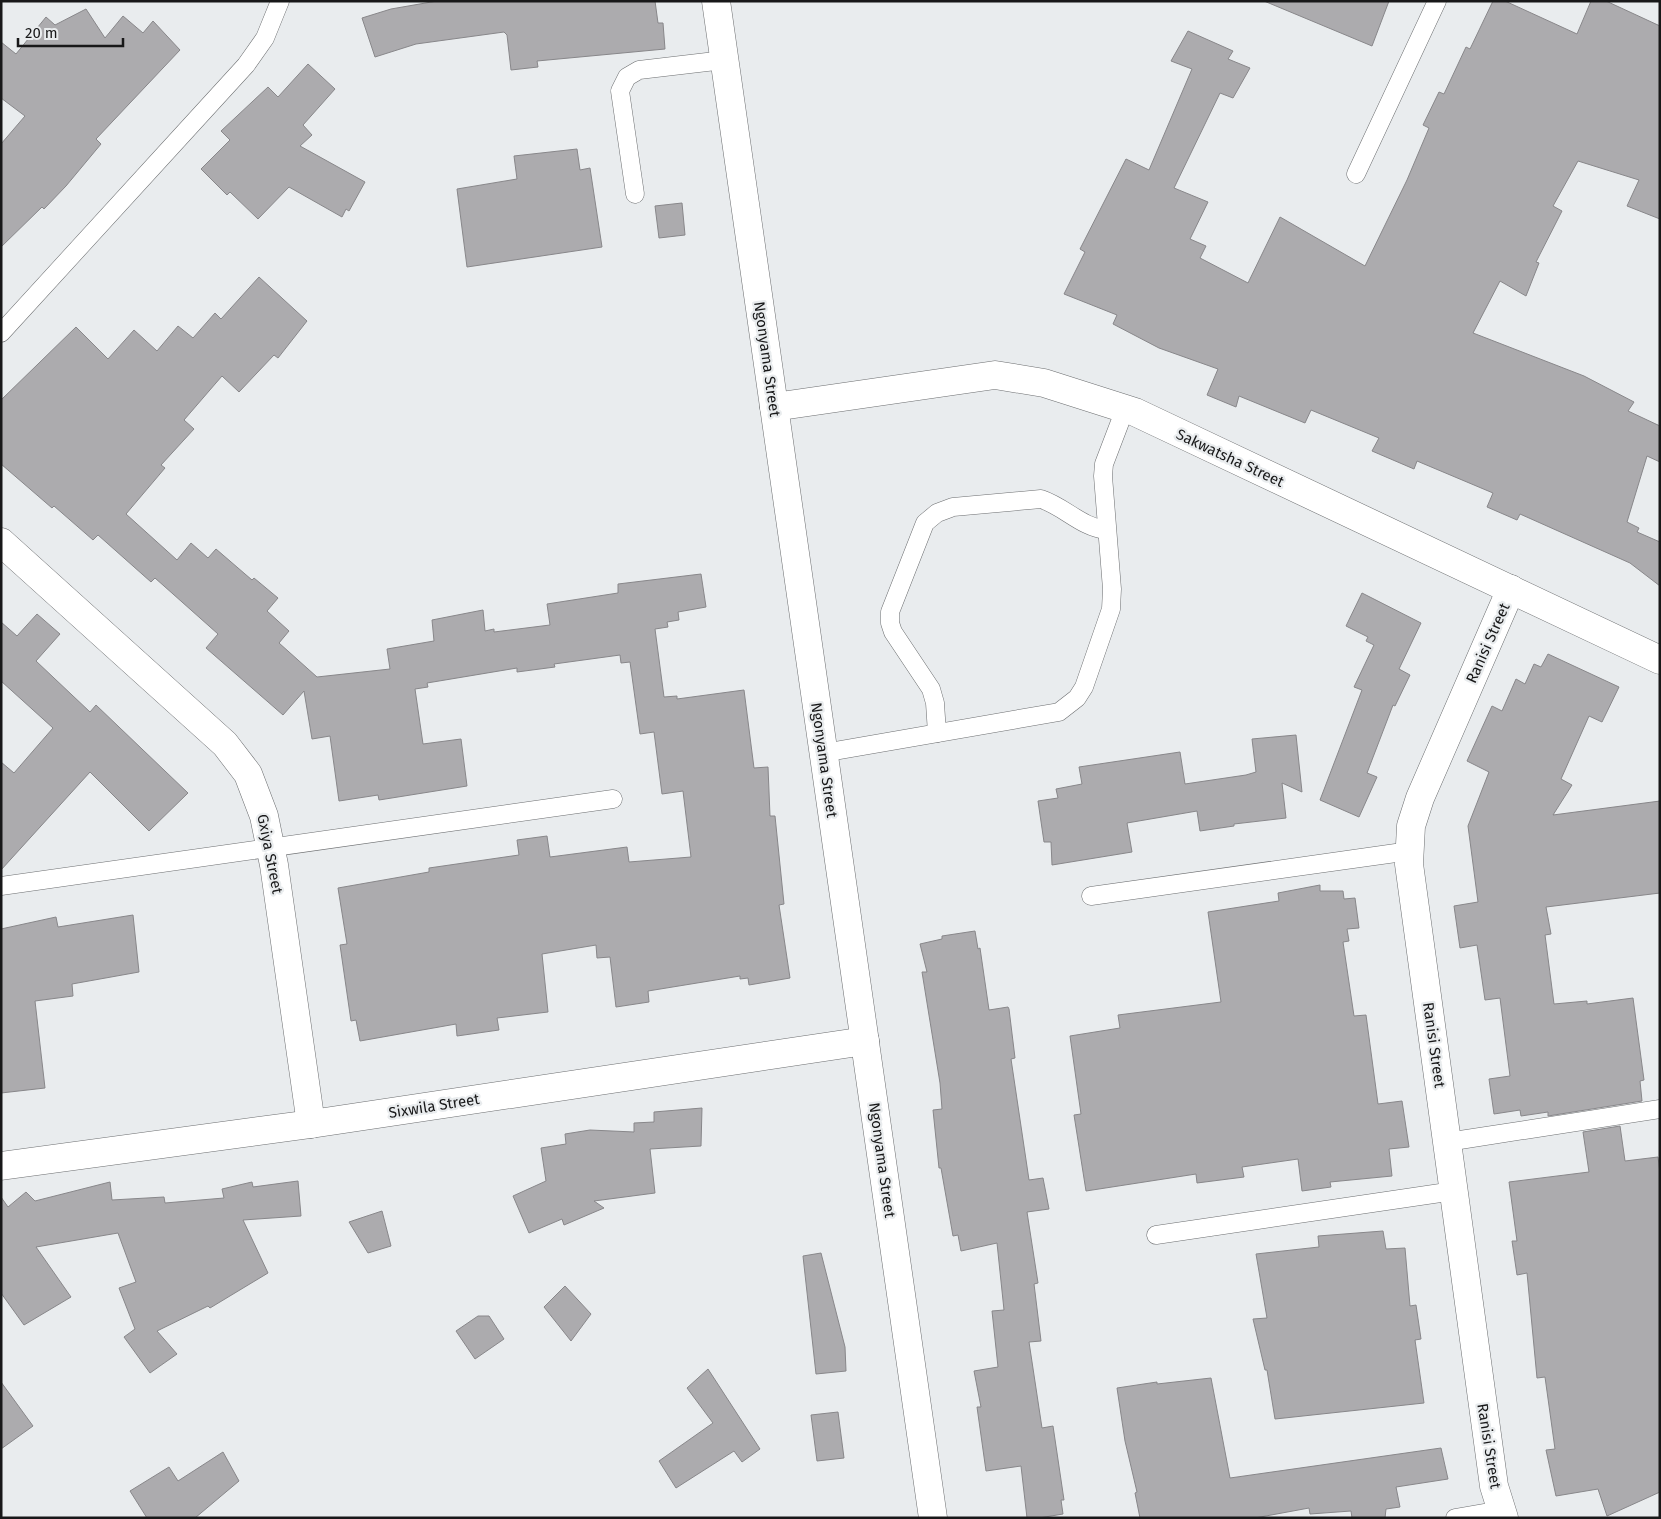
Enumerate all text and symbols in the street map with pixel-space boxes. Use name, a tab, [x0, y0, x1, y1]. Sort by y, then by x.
scale bar	[18, 15, 122, 47]
text: 20 m	[25, 24, 58, 42]
street label: Ngonyama Street	[750, 300, 784, 418]
street label: Sakwatsha Street	[1173, 425, 1287, 491]
street label: Ranisi Street	[1462, 600, 1514, 686]
street label: Ngonyama Street	[807, 701, 841, 819]
street label: Gxiya Street	[253, 813, 287, 896]
street label: Ranisi Street	[1419, 1001, 1449, 1089]
street label: Sixwila Street	[387, 1090, 481, 1122]
street label: Ngonyama Street	[865, 1101, 899, 1219]
street label: Ranisi Street	[1473, 1402, 1505, 1490]

